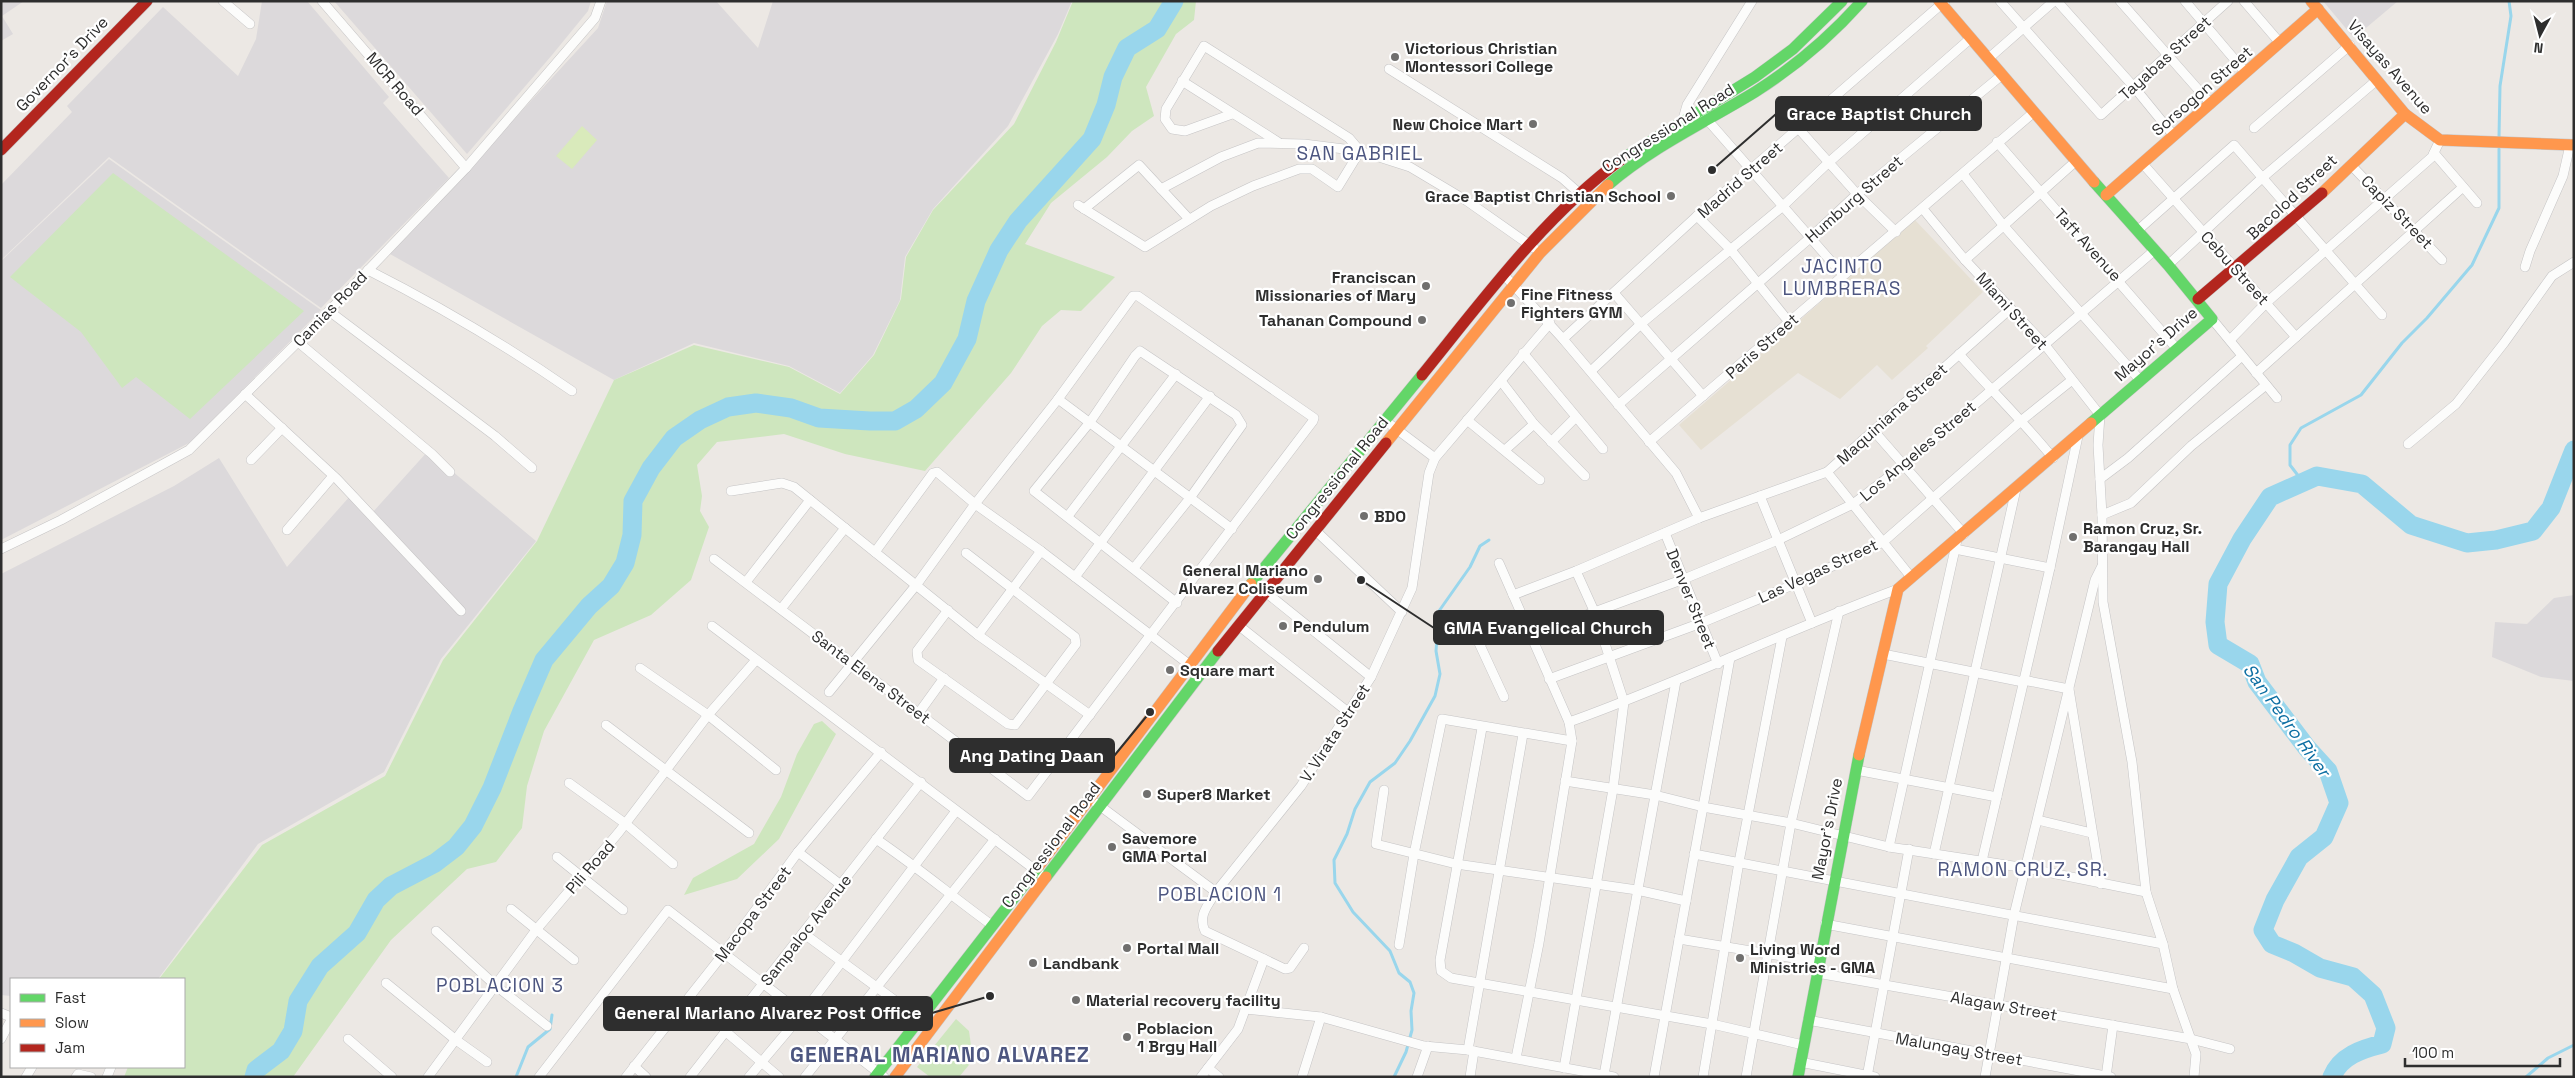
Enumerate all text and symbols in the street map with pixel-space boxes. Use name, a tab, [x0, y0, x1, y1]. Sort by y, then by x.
north arrow	[2515, 10, 2565, 60]
street label: Tayabas Street	[2115, 11, 2215, 105]
street label: Governor's Drive	[11, 12, 113, 116]
street label: Visayas Avenue	[2343, 15, 2437, 119]
place label: Victorious Christian Montessori College	[1405, 38, 1557, 77]
text: N	[2533, 38, 2544, 57]
street label: Sorsogon Street	[2147, 41, 2257, 141]
street label: MCR Road	[362, 48, 428, 120]
marker: Victorious Christian Montessori College	[1389, 51, 1401, 63]
street label: Congressional Road	[1598, 79, 1738, 177]
callout: Grace Baptist Church	[1776, 97, 1981, 130]
text: Grace Baptist Church	[1786, 102, 1972, 125]
place label: New Choice Mart	[1393, 114, 1523, 135]
marker: New Choice Mart	[1527, 118, 1539, 130]
street label: Madrid Street	[1693, 137, 1787, 223]
district label: SAN GABRIEL	[1297, 141, 1423, 166]
street label: Bacolod Street	[2242, 150, 2342, 244]
street label: Humburg Street	[1801, 151, 1907, 247]
street label: Capiz Street	[2356, 171, 2438, 253]
place label: Grace Baptist Christian School	[1425, 186, 1661, 207]
marker: Grace Baptist Christian School	[1665, 190, 1677, 202]
street label: Taft Avenue	[2050, 204, 2126, 286]
street label: Cebu Street	[2196, 226, 2274, 310]
district label: JACINTO LUMBRERAS	[1783, 254, 1901, 301]
street label: Camias Road	[288, 266, 372, 352]
place label: Franciscan Missionaries of Mary	[1255, 267, 1416, 306]
street label: Miami Street	[1972, 268, 2052, 354]
marker: Franciscan Missionaries of Mary	[1420, 280, 1432, 292]
place label: Fine Fitness Fighters GYM	[1521, 284, 1623, 323]
marker: Fine Fitness Fighters GYM	[1505, 297, 1517, 309]
street label: Mayor's Drive	[2110, 302, 2202, 386]
street label: Paris Street	[1721, 309, 1803, 383]
place label: Tahanan Compound	[1259, 310, 1412, 331]
marker: Tahanan Compound	[1416, 314, 1428, 326]
street label: Maquiniana Street	[1832, 359, 1952, 469]
street label: Los Angeles Street	[1856, 396, 1980, 506]
street label: Congressional Road	[1281, 412, 1393, 544]
place label: BDO	[1374, 506, 1406, 527]
marker: BDO	[1358, 510, 1370, 522]
place label: Ramon Cruz, Sr. Barangay Hall	[2083, 518, 2202, 557]
marker: Ramon Cruz, Sr. Barangay Hall	[2067, 531, 2079, 543]
street label: Las Vegas Street	[1755, 534, 1881, 608]
street label: Denver Street	[1661, 546, 1721, 652]
place label: General Mariano Alvarez Coliseum	[1179, 560, 1308, 599]
marker: General Mariano Alvarez Coliseum	[1312, 573, 1324, 585]
callout: GMA Evangelical Church	[1434, 611, 1663, 644]
place label: Pendulum	[1293, 616, 1369, 637]
text: GMA Evangelical Church	[1444, 616, 1652, 639]
marker: Pendulum	[1277, 620, 1289, 632]
street label: Santa Elena Street	[807, 625, 935, 729]
water label: San Pedro River	[2238, 659, 2337, 783]
place label: Square mart	[1180, 660, 1275, 681]
marker: Square mart	[1164, 664, 1176, 676]
street label: V. Virata Street	[1295, 680, 1375, 786]
callout: Ang Dating Daan	[950, 739, 1114, 772]
text: Ang Dating Daan	[960, 744, 1104, 767]
street label: Mayor's Drive	[1807, 776, 1847, 882]
street label: Congressional Road	[997, 778, 1105, 912]
place label: Super8 Market	[1157, 784, 1271, 805]
marker: Super8 Market	[1141, 788, 1153, 800]
place label: Savemore GMA Portal	[1122, 828, 1207, 867]
street label: Pili Road	[561, 836, 619, 898]
marker: Savemore GMA Portal	[1106, 841, 1118, 853]
district label: RAMON CRUZ, SR.	[1938, 857, 2108, 882]
street label: Macopa Street	[710, 862, 796, 966]
street label: Sampaloc Avenue	[756, 870, 856, 990]
district label: POBLACION 1	[1158, 882, 1282, 907]
place label: Portal Mall	[1137, 938, 1219, 959]
place label: Living Word Ministries - GMA	[1750, 939, 1875, 978]
marker: Portal Mall	[1121, 942, 1133, 954]
marker: Living Word Ministries - GMA	[1734, 952, 1746, 964]
place label: Landbank	[1043, 953, 1119, 974]
marker: Landbank	[1027, 957, 1039, 969]
district label: POBLACION 3	[436, 973, 564, 998]
legend	[10, 978, 185, 1068]
street label: Alagaw Street	[1949, 986, 2059, 1026]
text: Fast	[55, 988, 86, 1007]
place label: Material recovery facility	[1086, 990, 1281, 1011]
marker: Material recovery facility	[1070, 994, 1082, 1006]
callout: General Mariano Alvarez Post Office	[604, 997, 932, 1030]
text: General Mariano Alvarez Post Office	[614, 1001, 922, 1024]
text: Slow	[55, 1013, 89, 1032]
place label: Poblacion 1 Brgy Hall	[1137, 1018, 1217, 1057]
street label: Malungay Street	[1894, 1027, 2024, 1071]
marker: Poblacion 1 Brgy Hall	[1121, 1031, 1133, 1043]
scale bar	[2405, 1036, 2560, 1068]
text: Jam	[55, 1038, 85, 1057]
district label: GENERAL MARIANO ALVAREZ	[790, 1041, 1090, 1068]
text: 100 m	[2412, 1043, 2454, 1062]

